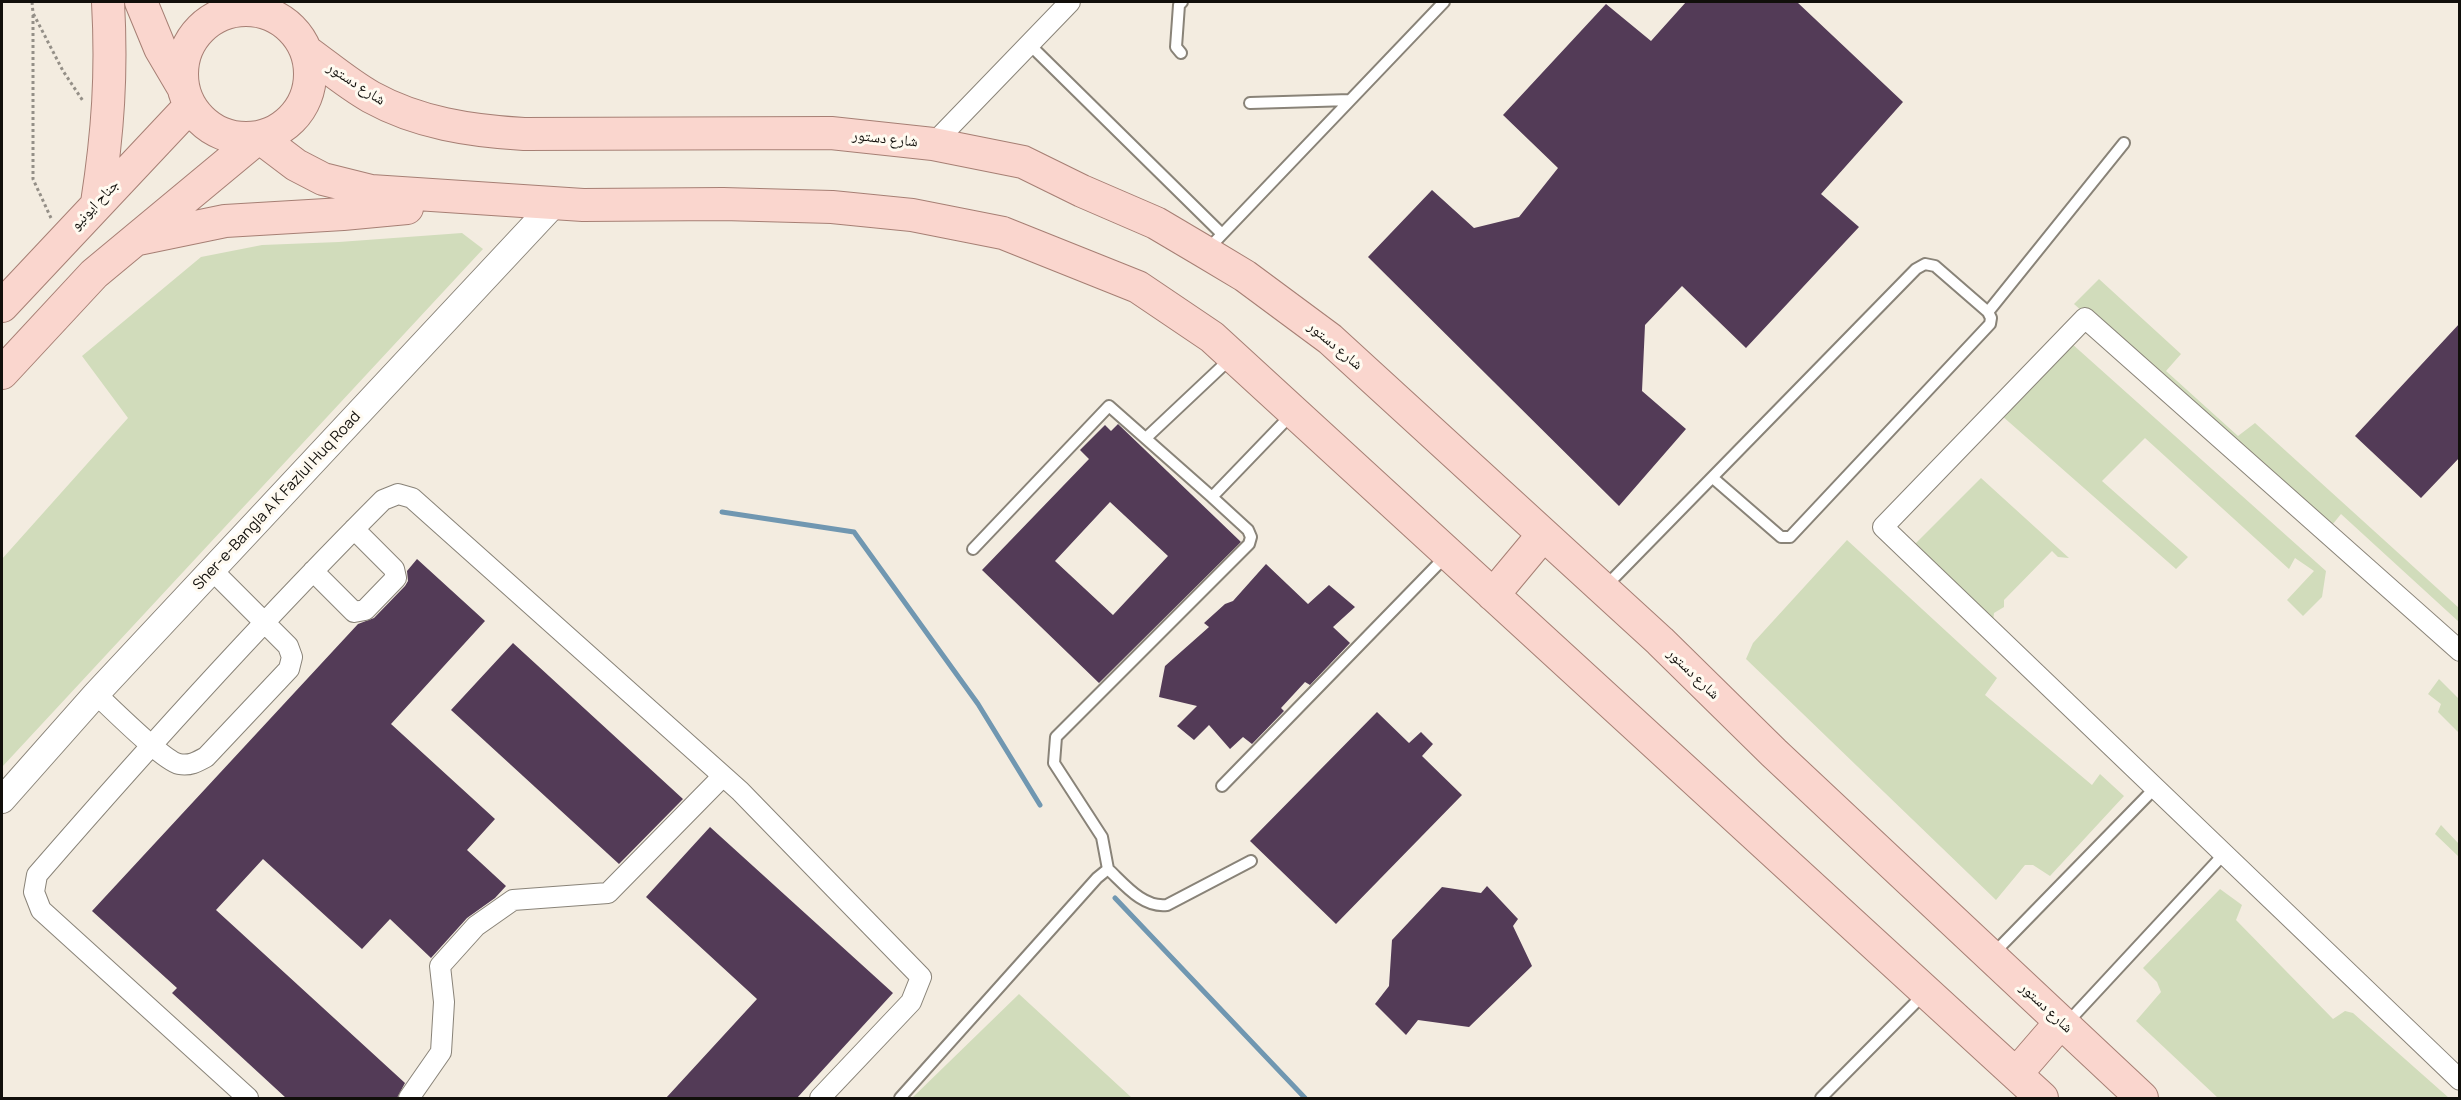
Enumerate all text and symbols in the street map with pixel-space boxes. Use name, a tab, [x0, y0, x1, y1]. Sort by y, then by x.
street label: شارع دستور	[324, 59, 388, 109]
street label: شارع دستور	[851, 127, 919, 151]
street label: جناح ایونیو	[67, 176, 123, 234]
street label: شارع دستور	[1304, 318, 1366, 374]
street label: Sher-e-Bangla A K Fazlul Huq Road	[189, 408, 365, 594]
street label: شارع دستور	[1663, 645, 1723, 703]
street label: شارع دستور	[2016, 979, 2076, 1037]

